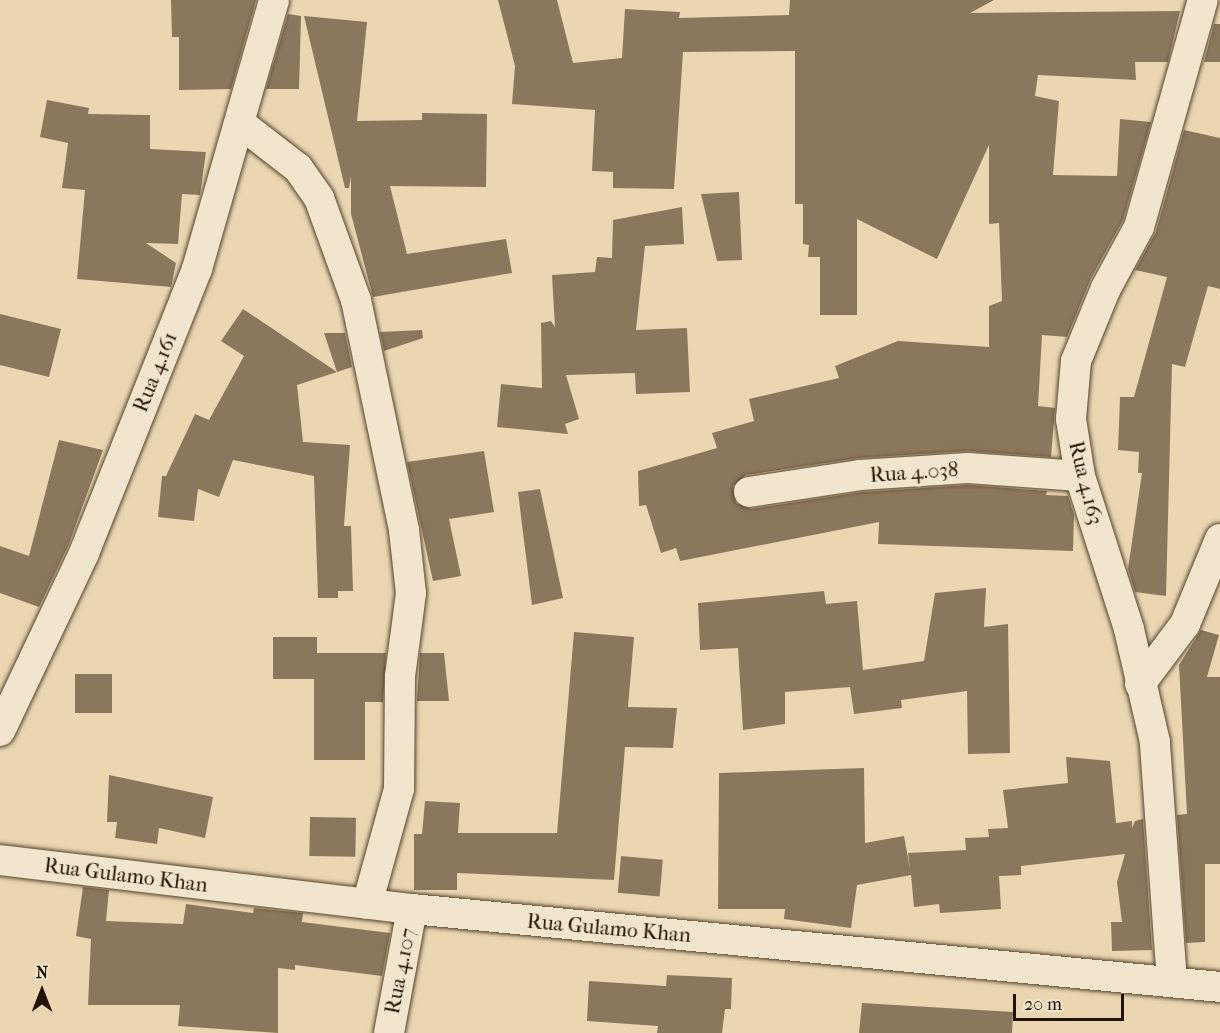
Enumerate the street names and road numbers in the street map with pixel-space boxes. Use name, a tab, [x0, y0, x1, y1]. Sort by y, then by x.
street label: Rua 4.161	[128, 328, 182, 416]
street label: Rua 4.163	[1063, 439, 1109, 527]
street label: Rua 4.038	[869, 456, 959, 488]
street label: Rua Gulamo Khan	[43, 852, 209, 898]
street label: Rua Gulamo Khan	[526, 908, 692, 948]
street label: Rua 4.107	[379, 926, 421, 1016]

